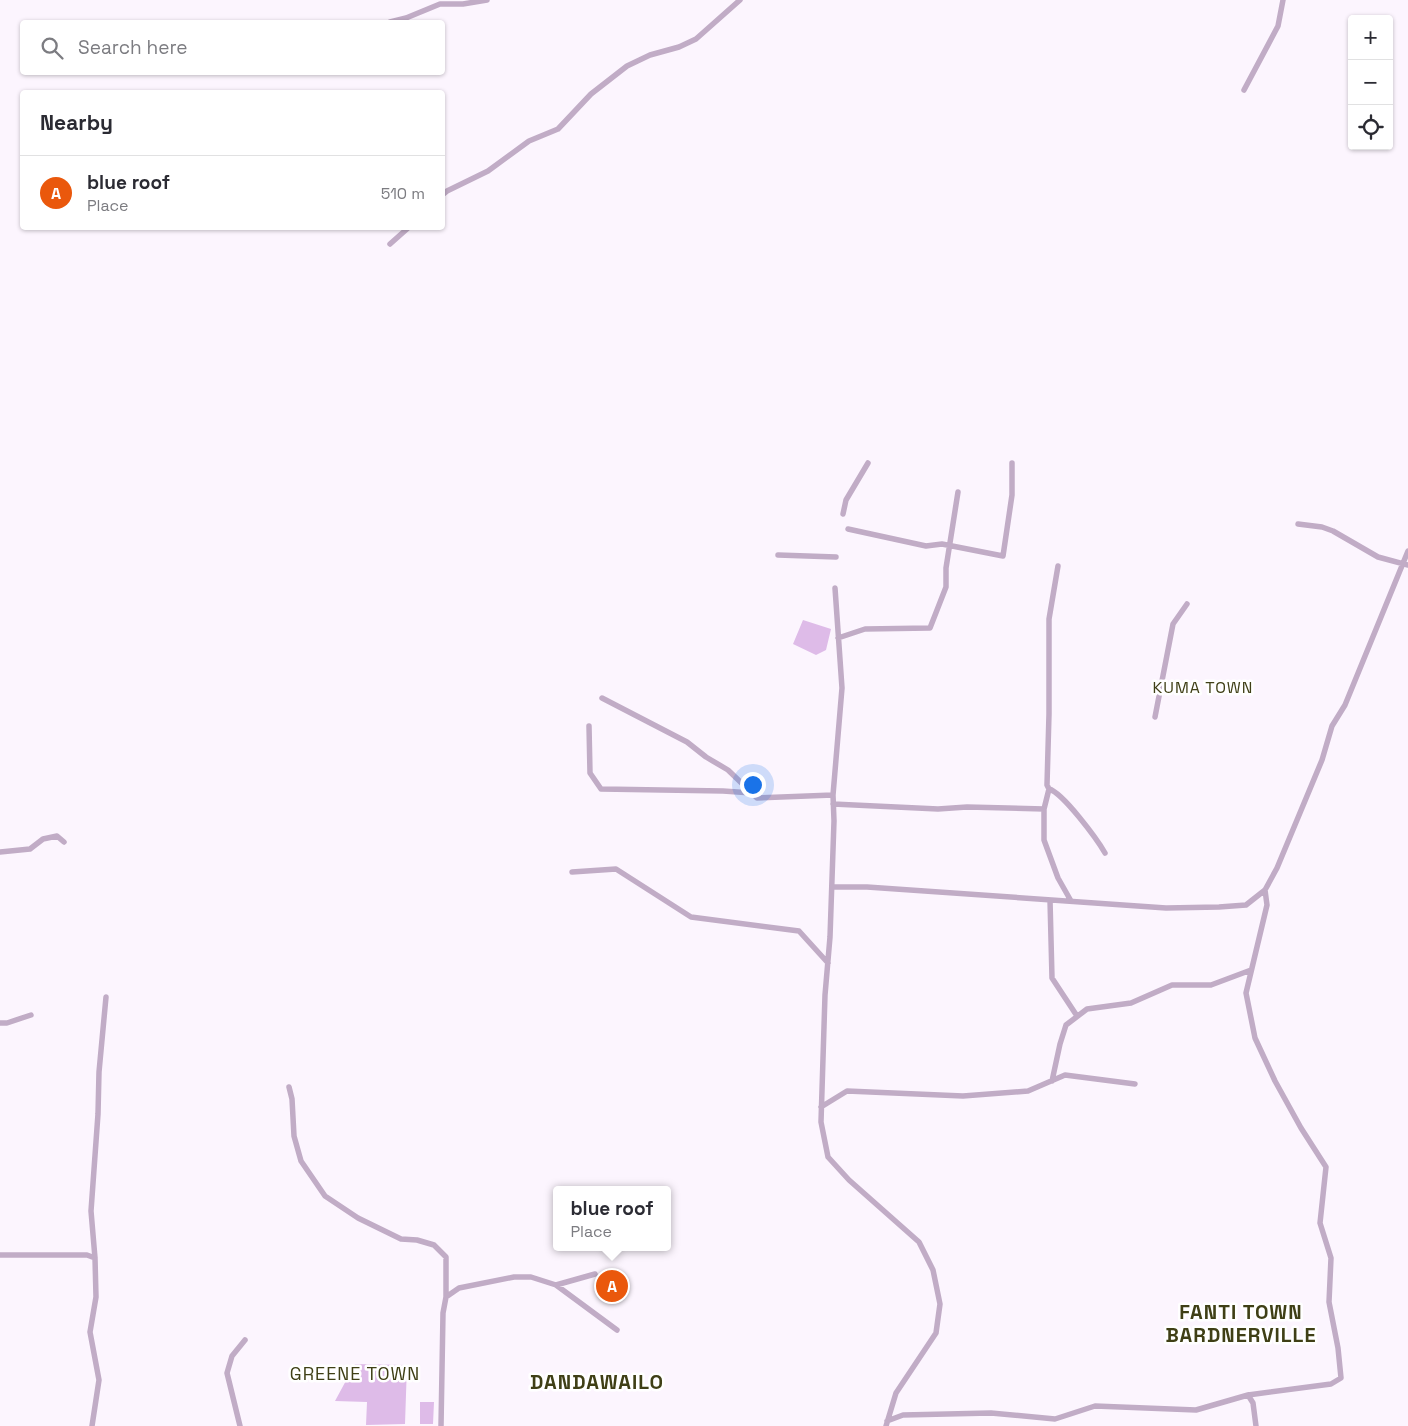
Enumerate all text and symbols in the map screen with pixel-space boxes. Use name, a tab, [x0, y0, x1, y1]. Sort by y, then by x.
map controls	[1348, 15, 1393, 150]
button: +	[1348, 15, 1393, 60]
search box	[20, 20, 445, 75]
icon: search	[38, 34, 66, 62]
text: Search here	[78, 35, 188, 60]
button: −	[1348, 60, 1393, 105]
button: locate	[1348, 105, 1393, 150]
text: Nearby	[40, 109, 113, 136]
text: blue roof	[87, 170, 170, 195]
text: A	[51, 183, 61, 204]
text: 510 m	[381, 183, 425, 204]
text: Place	[87, 195, 129, 216]
district label: KUMA TOWN	[1153, 677, 1253, 698]
your location	[740, 772, 766, 798]
popup	[553, 1186, 671, 1251]
text: blue roof	[570, 1196, 654, 1221]
text: Place	[570, 1221, 612, 1242]
pin: A	[596, 1267, 628, 1305]
district label: FANTI TOWN BARDNERVILLE	[1165, 1299, 1317, 1348]
district label: GREENE TOWN	[290, 1362, 420, 1385]
district label: DANDAWAILO	[530, 1369, 664, 1395]

